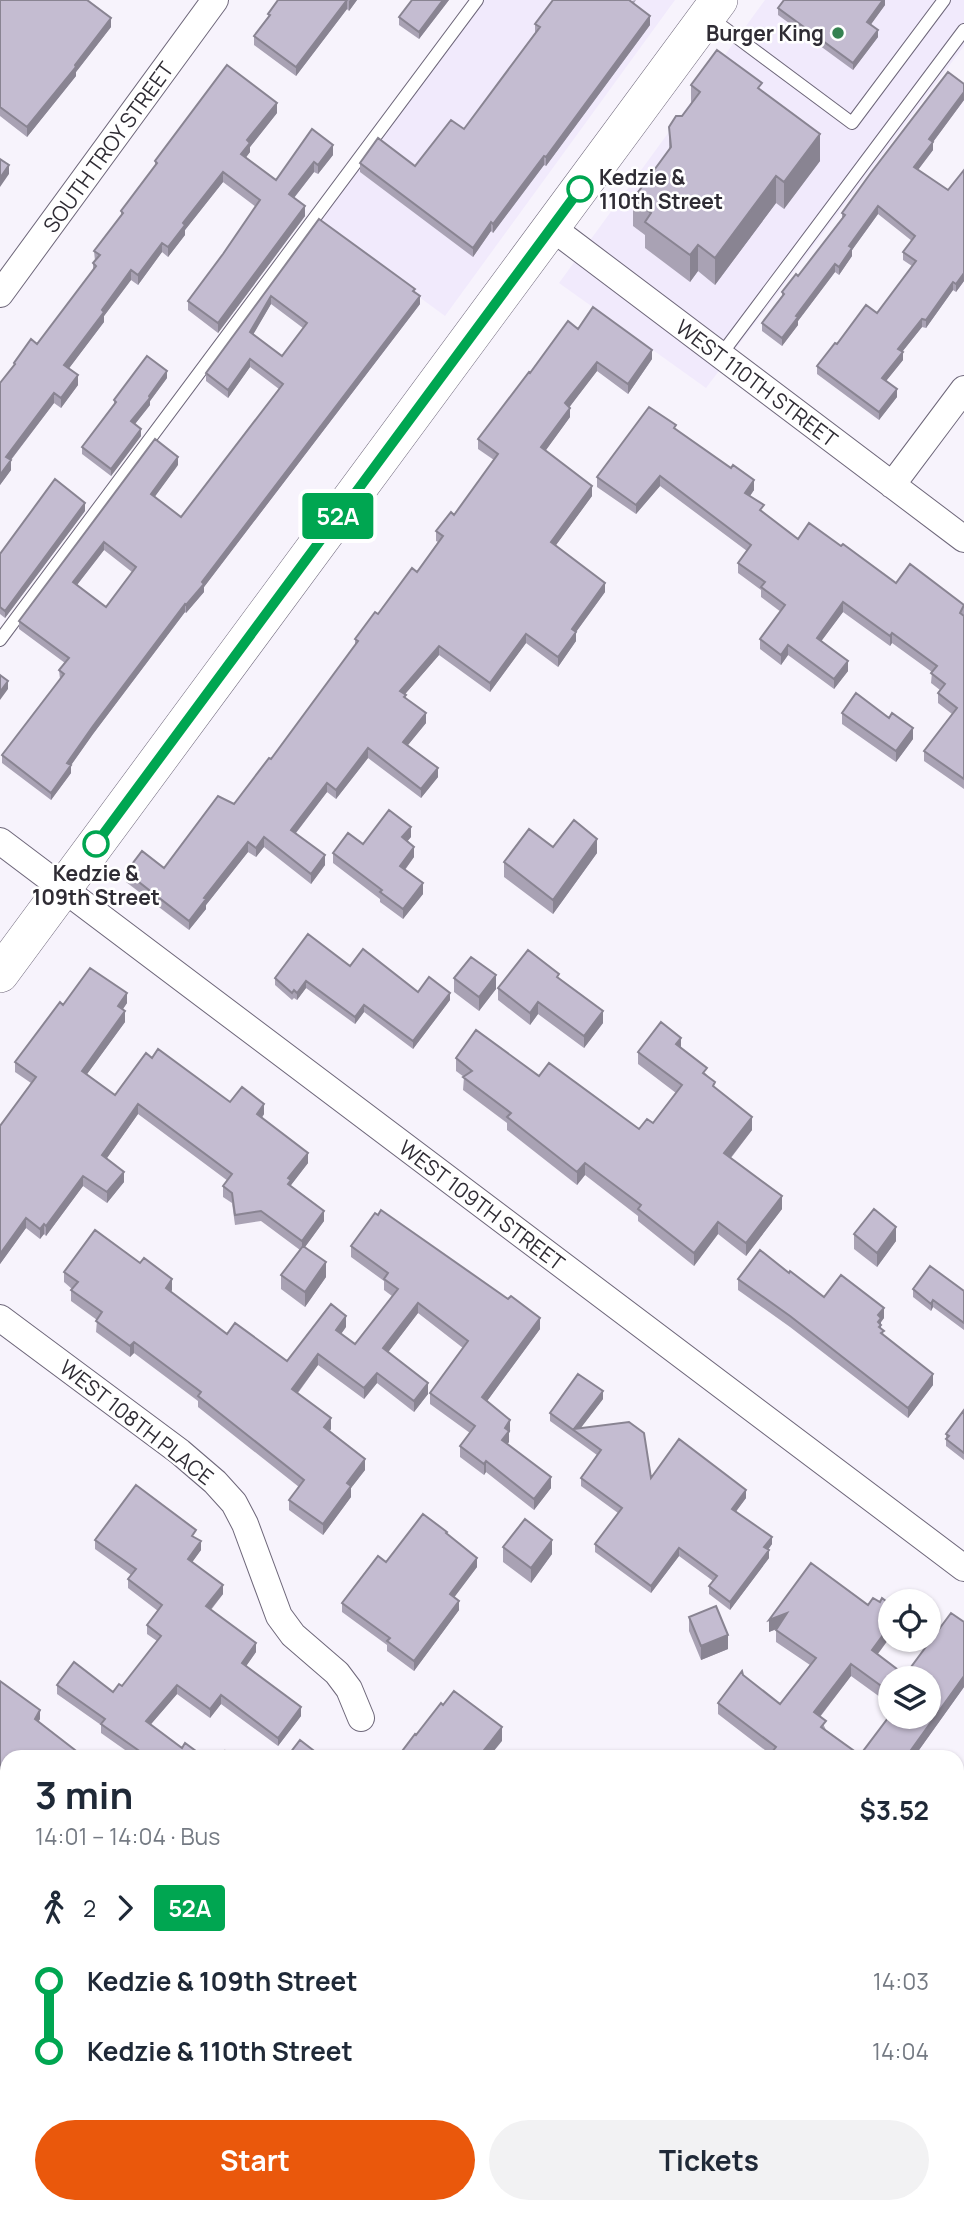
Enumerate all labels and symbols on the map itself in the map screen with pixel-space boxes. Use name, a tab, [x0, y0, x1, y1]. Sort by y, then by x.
place label: Burger King	[706, 19, 824, 47]
marker: Burger King	[830, 25, 846, 41]
street label: SOUTH TROY STREET	[37, 56, 180, 238]
place label: Kedzie & 110th Street	[599, 163, 723, 215]
marker: Kedzie & 110th Street	[567, 176, 593, 202]
street label: WEST 110TH STREET	[670, 313, 844, 453]
line badge: 52A	[298, 493, 378, 539]
marker: Kedzie & 109th Street	[83, 831, 109, 857]
place label: Kedzie & 109th Street	[32, 859, 160, 911]
street label: WEST 109TH STREET	[394, 1134, 571, 1277]
street label: WEST 108TH PLACE	[54, 1353, 220, 1491]

